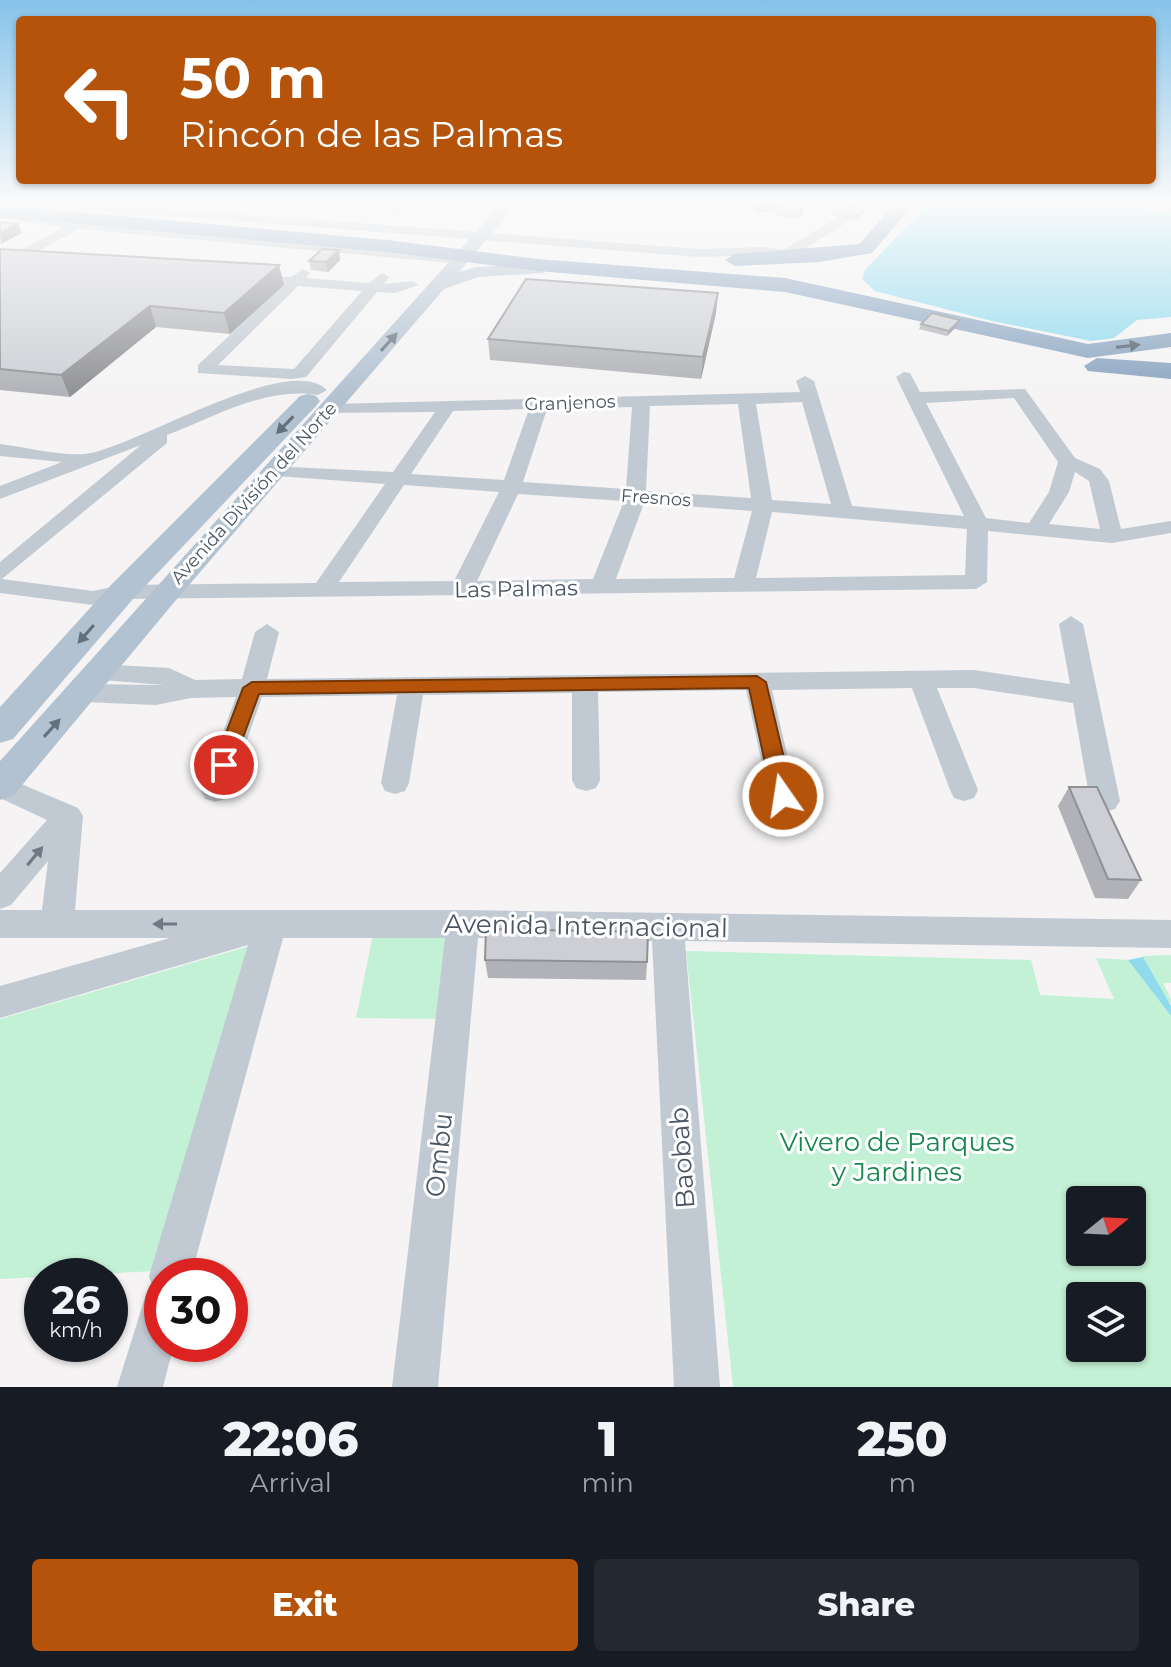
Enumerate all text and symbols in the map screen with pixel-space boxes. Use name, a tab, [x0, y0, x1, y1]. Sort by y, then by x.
text: 50 m	[180, 44, 326, 112]
icon: left	[48, 48, 152, 152]
text: Rincón de las Palmas	[180, 112, 563, 156]
one-way arrow	[379, 333, 397, 352]
one-way arrow	[1116, 339, 1141, 352]
street label: Granjenos	[524, 390, 616, 416]
street label: Avenida División del Norte	[166, 397, 342, 589]
one-way arrow	[276, 416, 294, 435]
street label: Fresnos	[620, 485, 692, 511]
street label: Las Palmas	[454, 574, 578, 604]
one-way arrow	[77, 624, 95, 643]
one-way arrow	[42, 718, 60, 737]
pin	[190, 731, 258, 799]
icon: arrive	[202, 743, 246, 787]
position arrow	[741, 754, 825, 838]
one-way arrow	[26, 846, 43, 866]
street label: Avenida Internacional	[444, 908, 728, 944]
one-way arrow	[152, 918, 177, 930]
street label: Baobab	[662, 1106, 702, 1210]
street label: Ombu	[419, 1111, 459, 1199]
park label: Vivero de Parques y Jardines	[780, 1126, 1014, 1188]
north arrow	[1066, 1186, 1146, 1266]
map controls	[1066, 1186, 1146, 1362]
speed limit sign: 30	[144, 1258, 248, 1362]
text: 26	[51, 1275, 101, 1324]
button: layers	[1066, 1282, 1146, 1362]
text: km/h	[49, 1318, 103, 1342]
text: 22:06	[223, 1410, 358, 1468]
text: 1	[598, 1410, 617, 1468]
text: 250	[857, 1410, 948, 1468]
text: Arrival	[250, 1467, 332, 1499]
text: min	[582, 1467, 634, 1499]
text: m	[889, 1467, 916, 1499]
button: Exit	[32, 1559, 578, 1651]
button: Share	[594, 1559, 1139, 1651]

